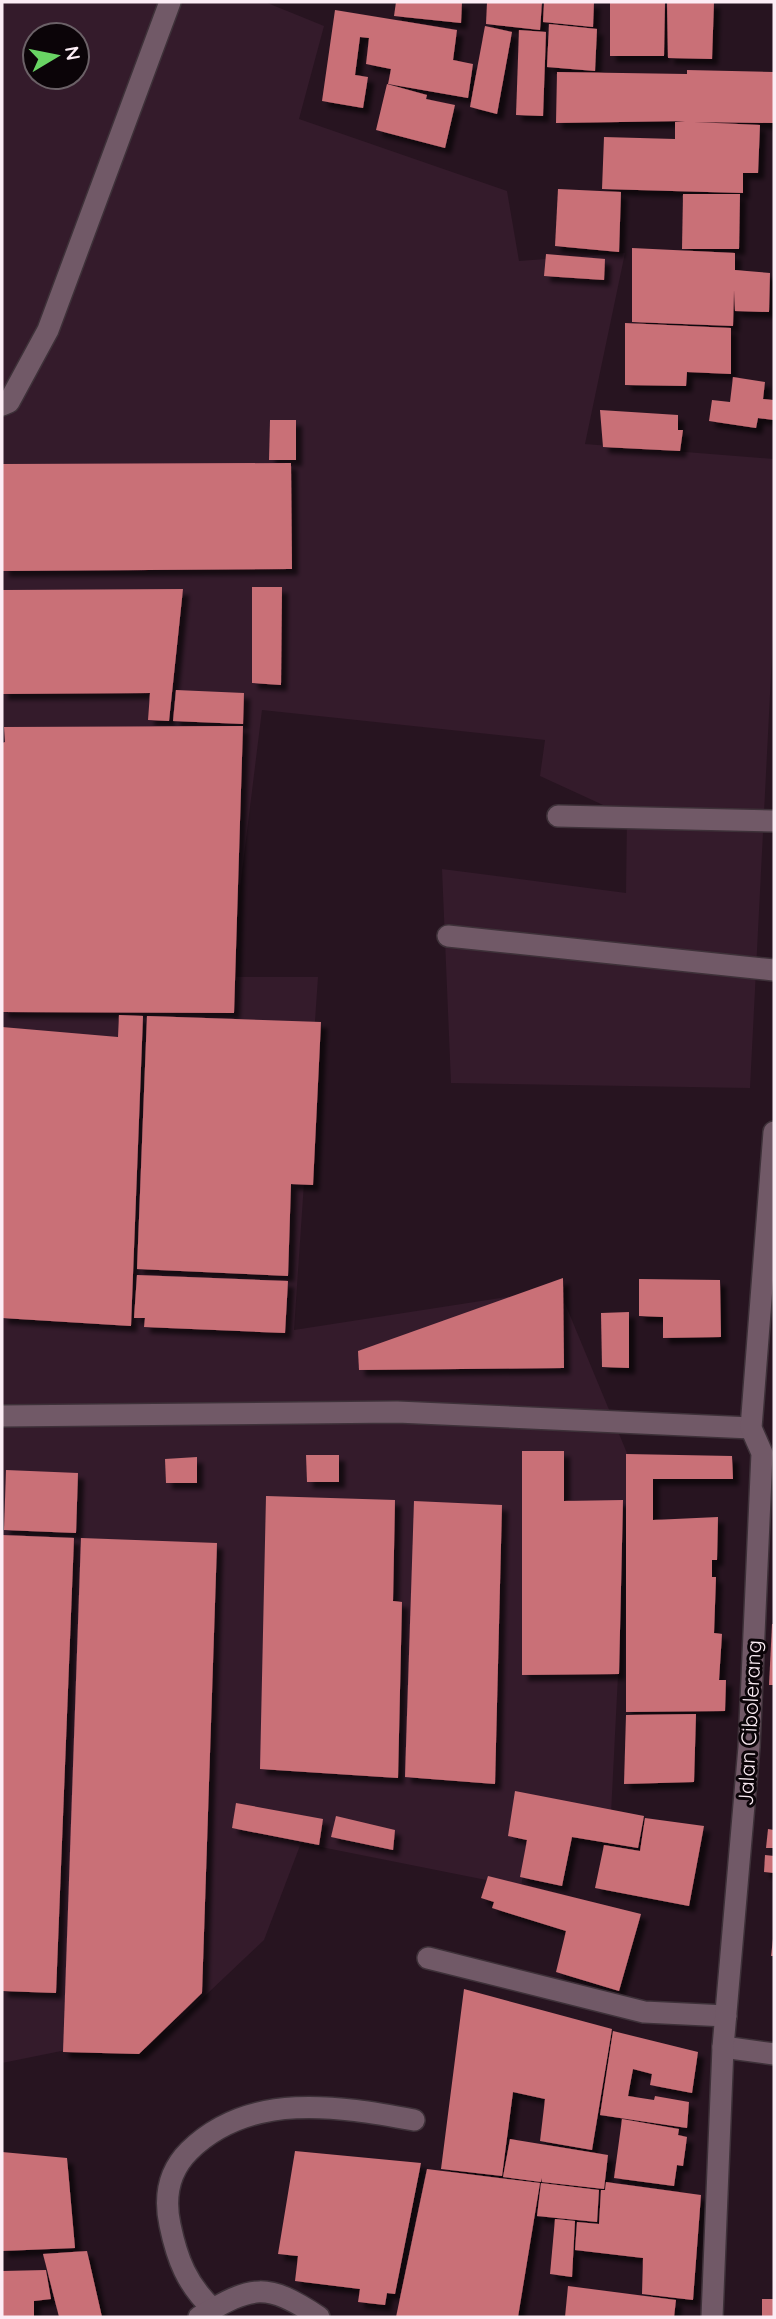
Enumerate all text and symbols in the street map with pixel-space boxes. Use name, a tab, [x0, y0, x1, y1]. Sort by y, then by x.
north arrow	[21, 21, 91, 91]
text: N	[60, 44, 86, 62]
street label: Jalan Cibolerang	[732, 1639, 766, 1807]

